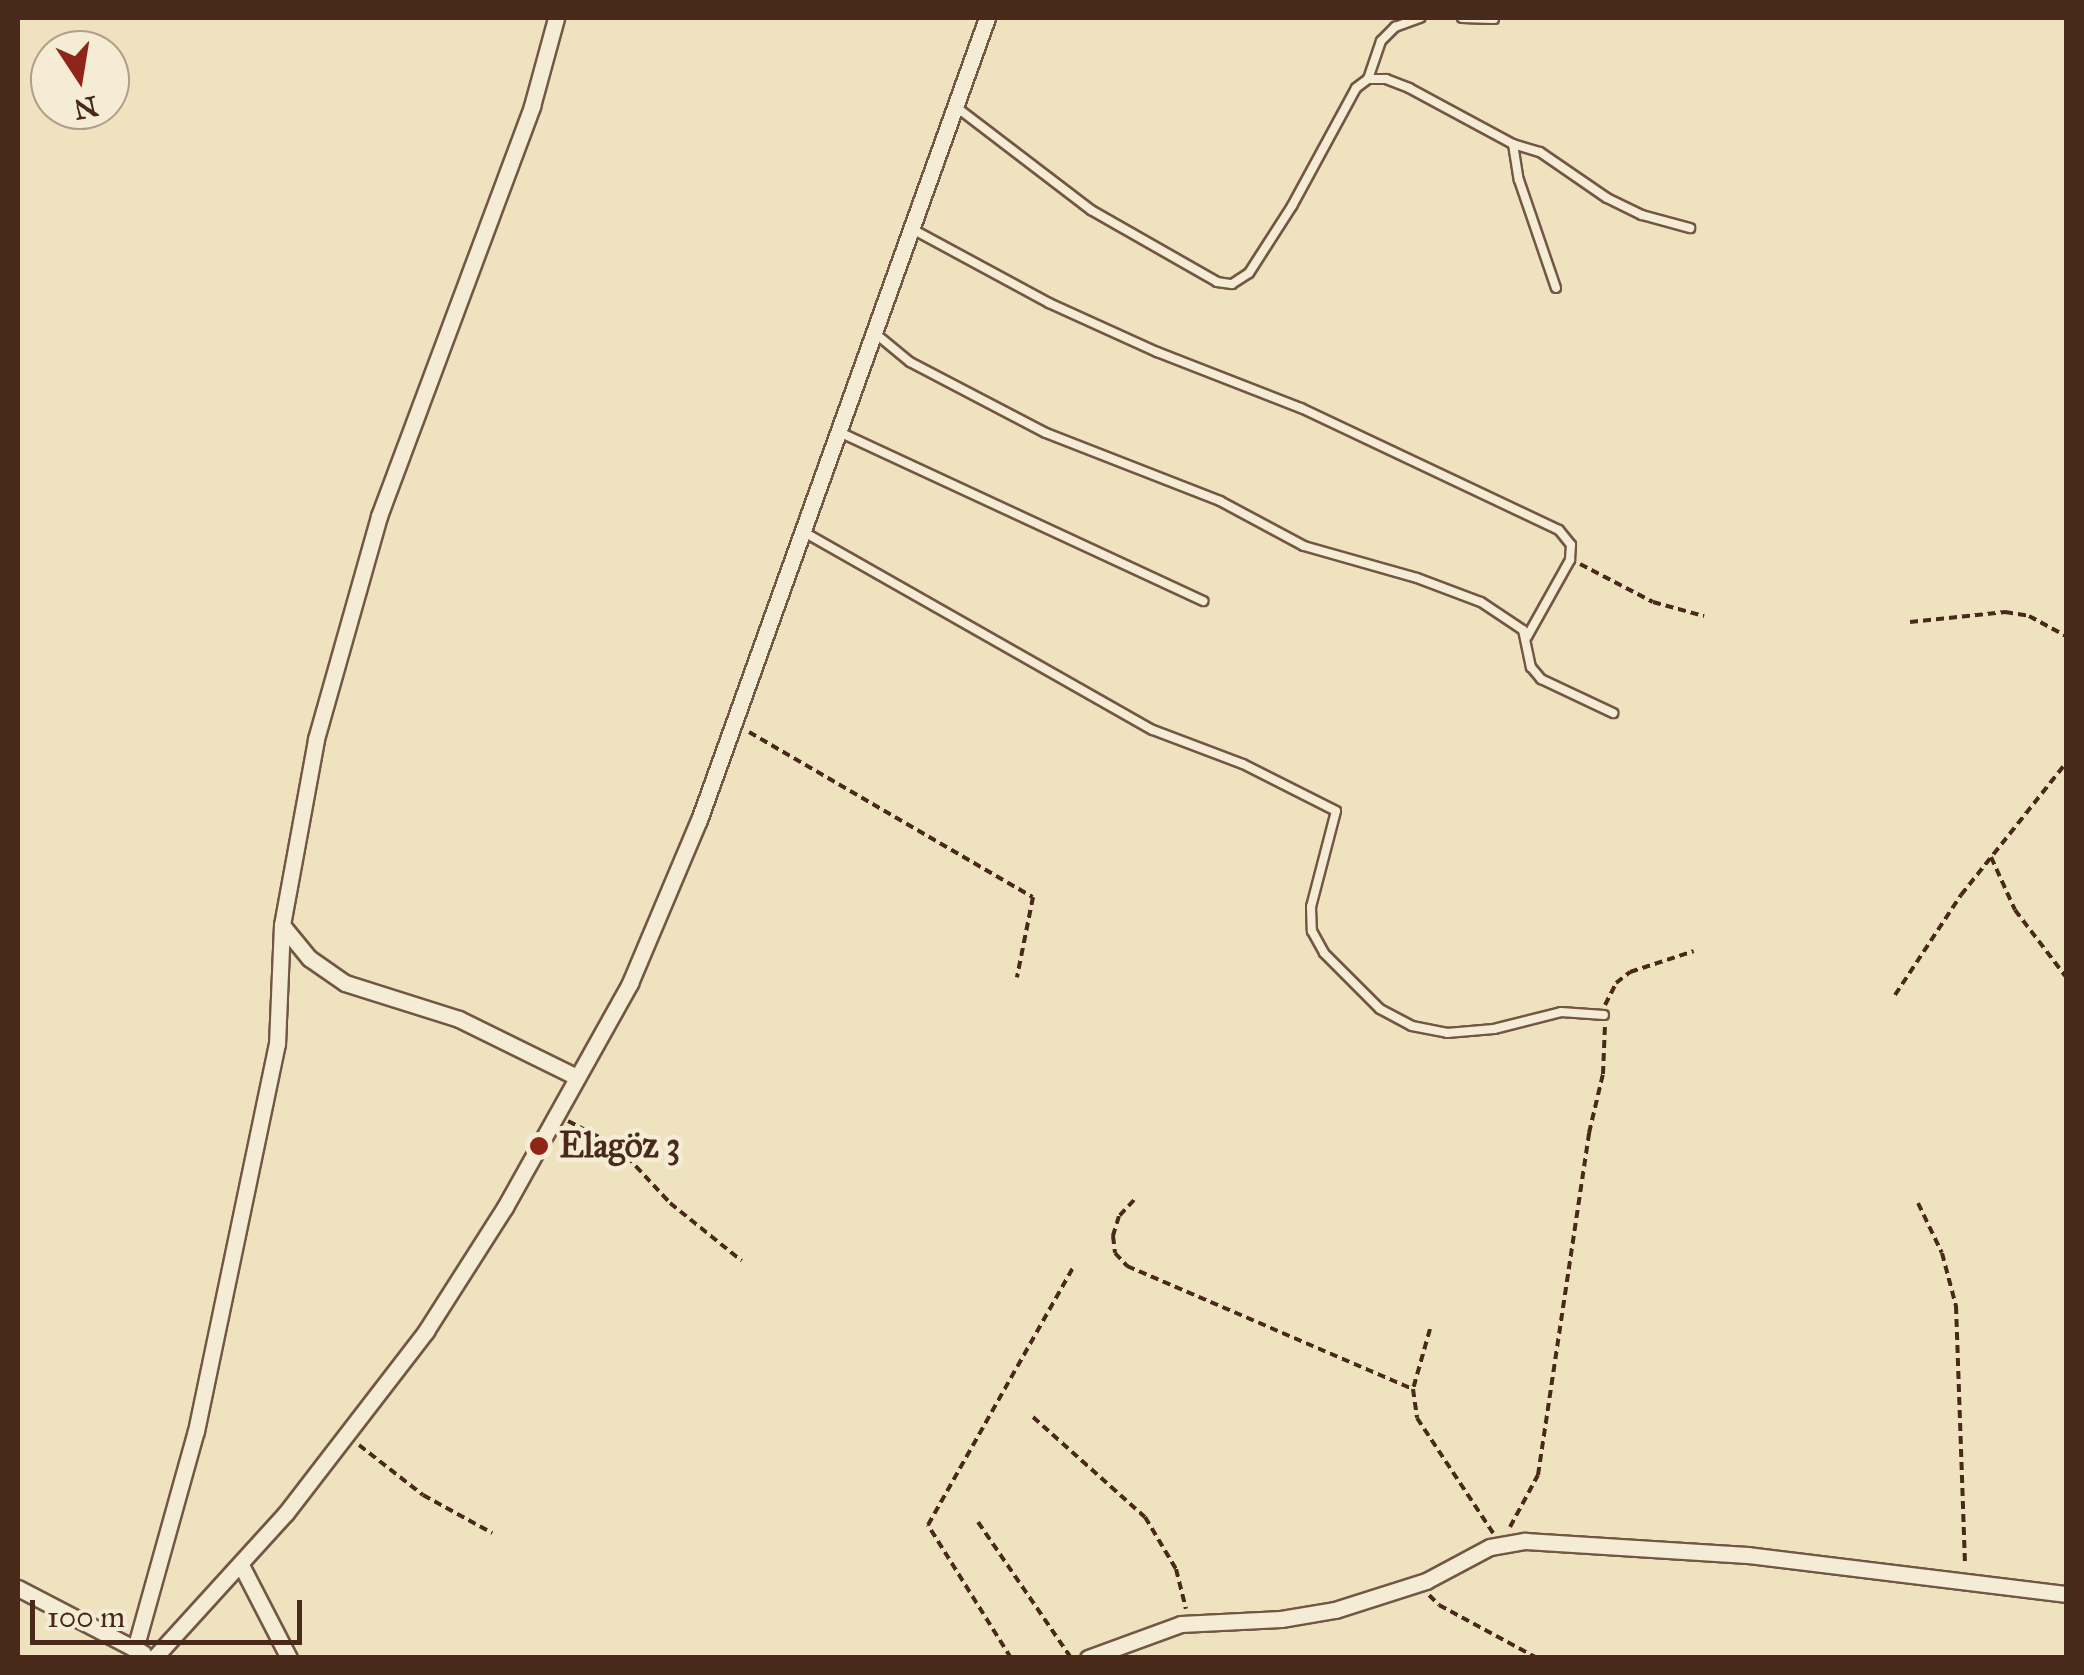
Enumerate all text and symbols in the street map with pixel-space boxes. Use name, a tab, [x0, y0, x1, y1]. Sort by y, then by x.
north arrow	[30, 30, 130, 130]
text: N	[71, 88, 101, 127]
place label: Elagöz 3	[559, 1125, 680, 1167]
marker: Elagöz 3	[528, 1135, 550, 1157]
scale bar	[35, 1580, 308, 1642]
text: 100 m	[47, 1599, 125, 1635]

